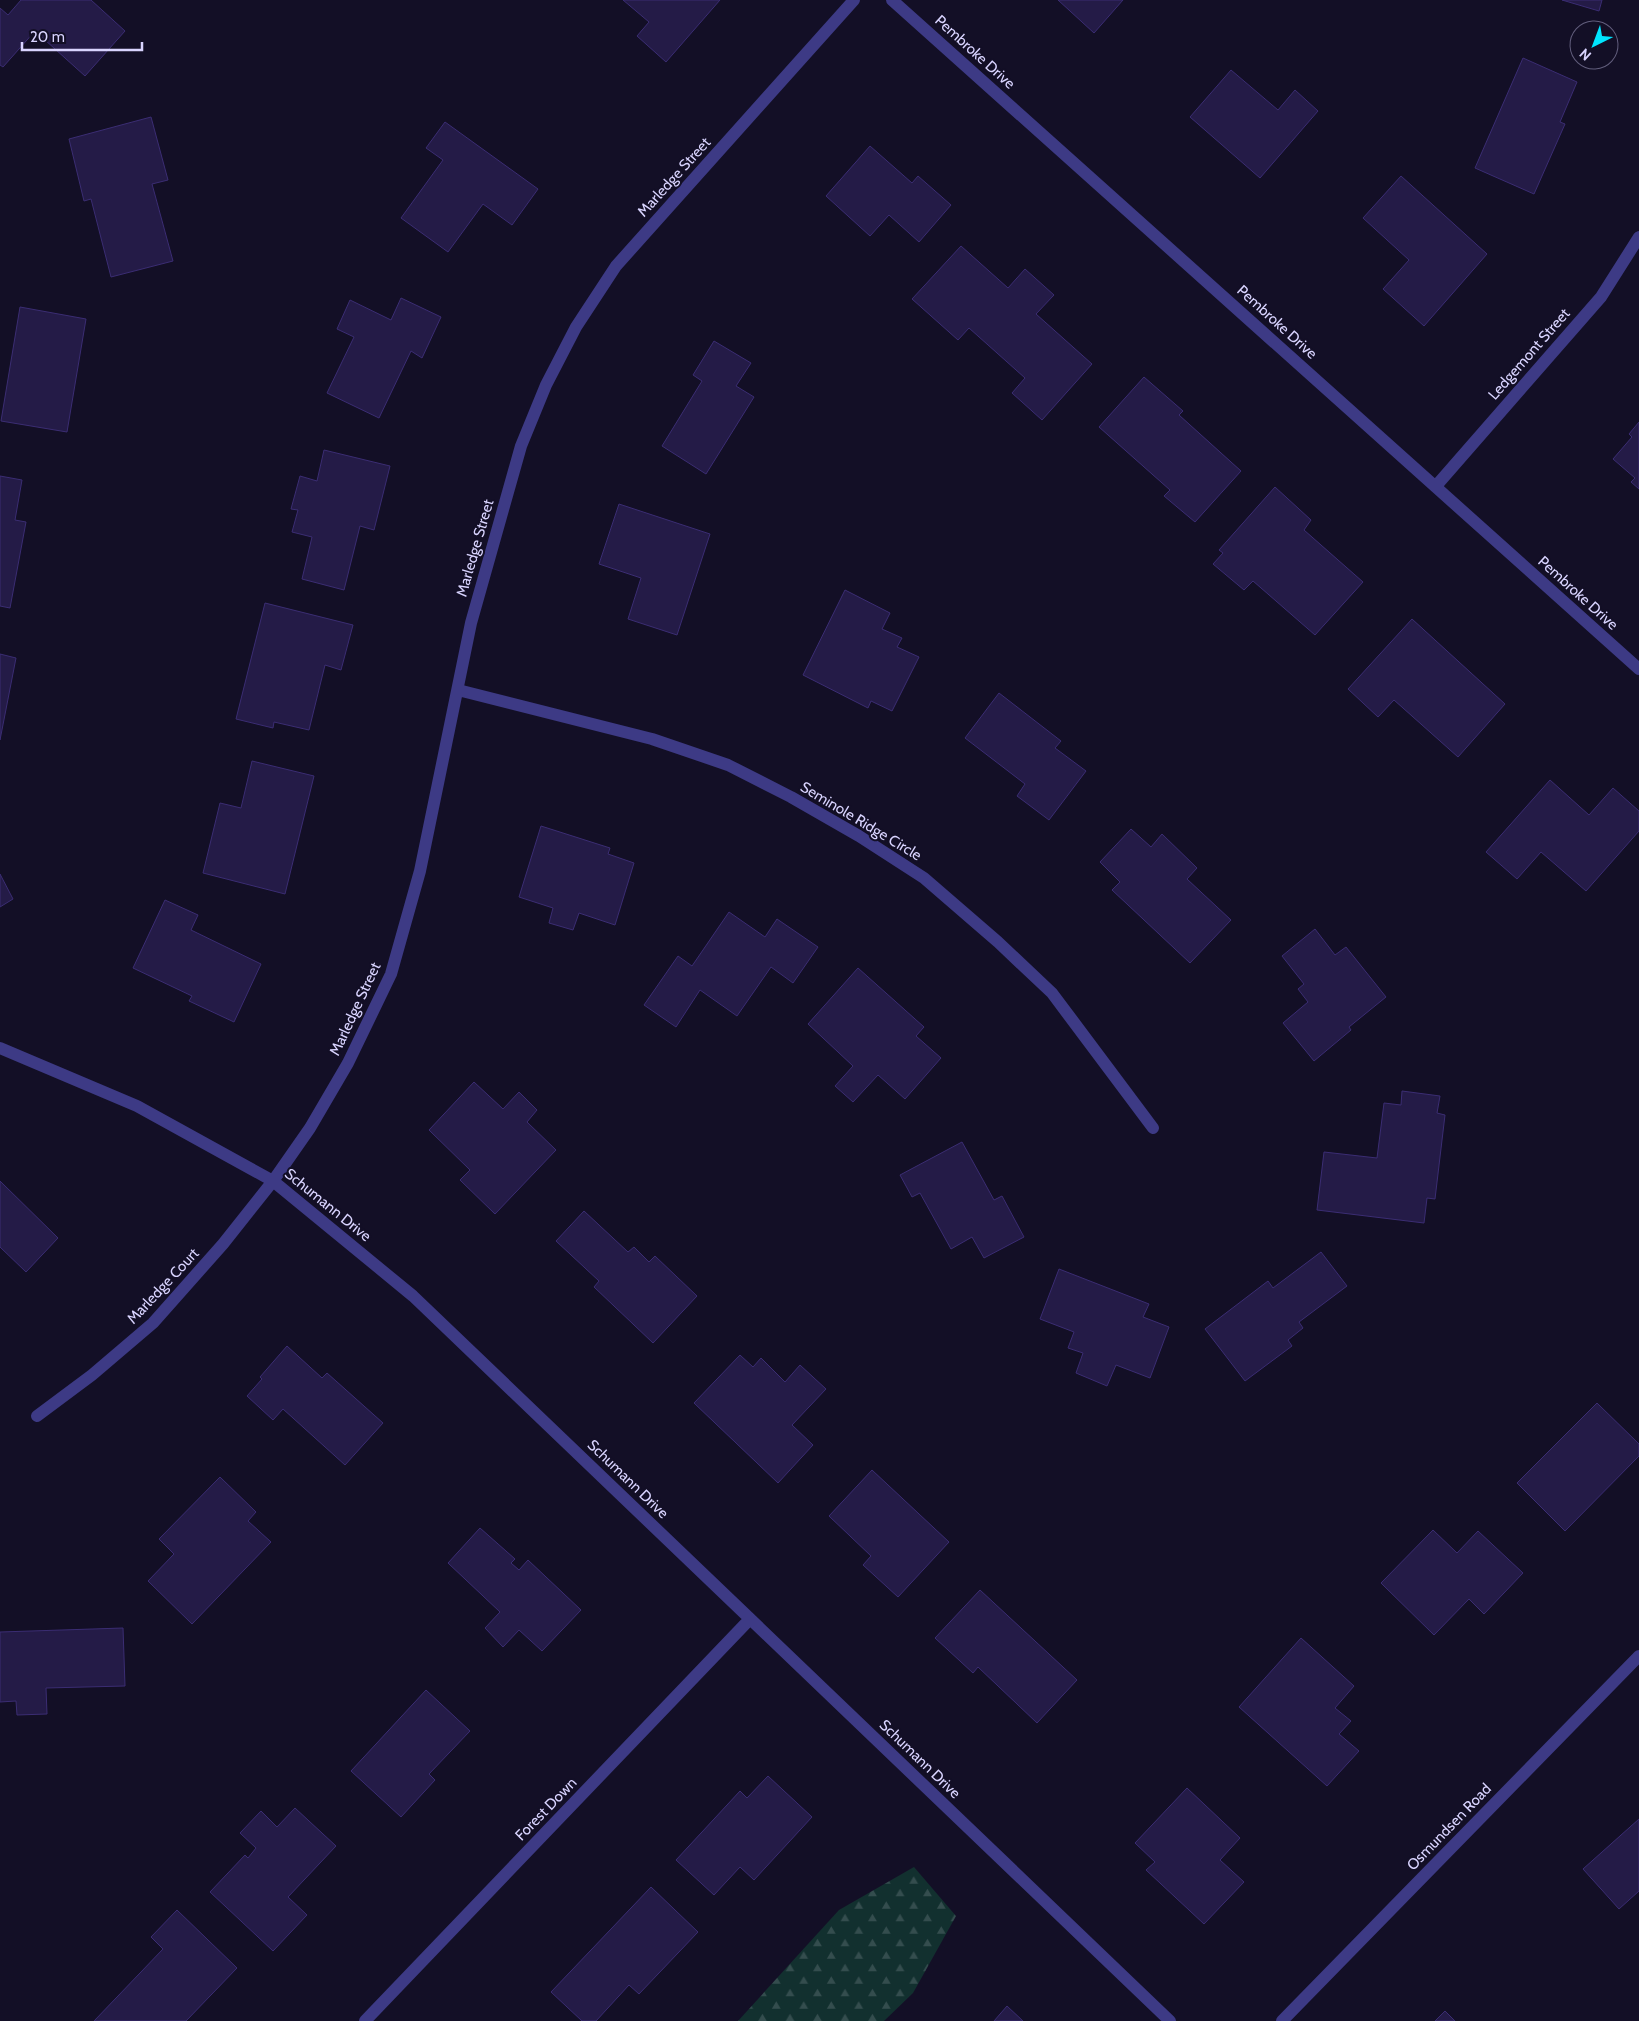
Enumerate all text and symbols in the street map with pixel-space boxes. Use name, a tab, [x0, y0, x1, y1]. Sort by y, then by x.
street label: Pembroke Drive	[931, 11, 1019, 93]
scale bar	[22, 20, 142, 52]
north arrow	[1569, 20, 1619, 70]
text: 20 m	[30, 28, 65, 46]
text: N	[1576, 45, 1595, 65]
street label: Marledge Street	[634, 134, 714, 220]
street label: Pembroke Drive	[1233, 281, 1321, 363]
street label: Ledgemont Street	[1484, 305, 1574, 403]
street label: Marledge Street	[452, 497, 498, 599]
street label: Pembroke Drive	[1534, 552, 1622, 634]
street label: Seminole Ridge Circle	[797, 778, 925, 864]
street label: Marledge Street	[326, 960, 384, 1058]
street label: Schumann Drive	[281, 1165, 375, 1245]
street label: Marledge Court	[123, 1244, 203, 1328]
street label: Schumann Drive	[584, 1436, 672, 1522]
street label: Schumann Drive	[876, 1716, 964, 1802]
street label: Forest Down	[512, 1774, 580, 1844]
street label: Osmundsen Road	[1403, 1780, 1495, 1874]

